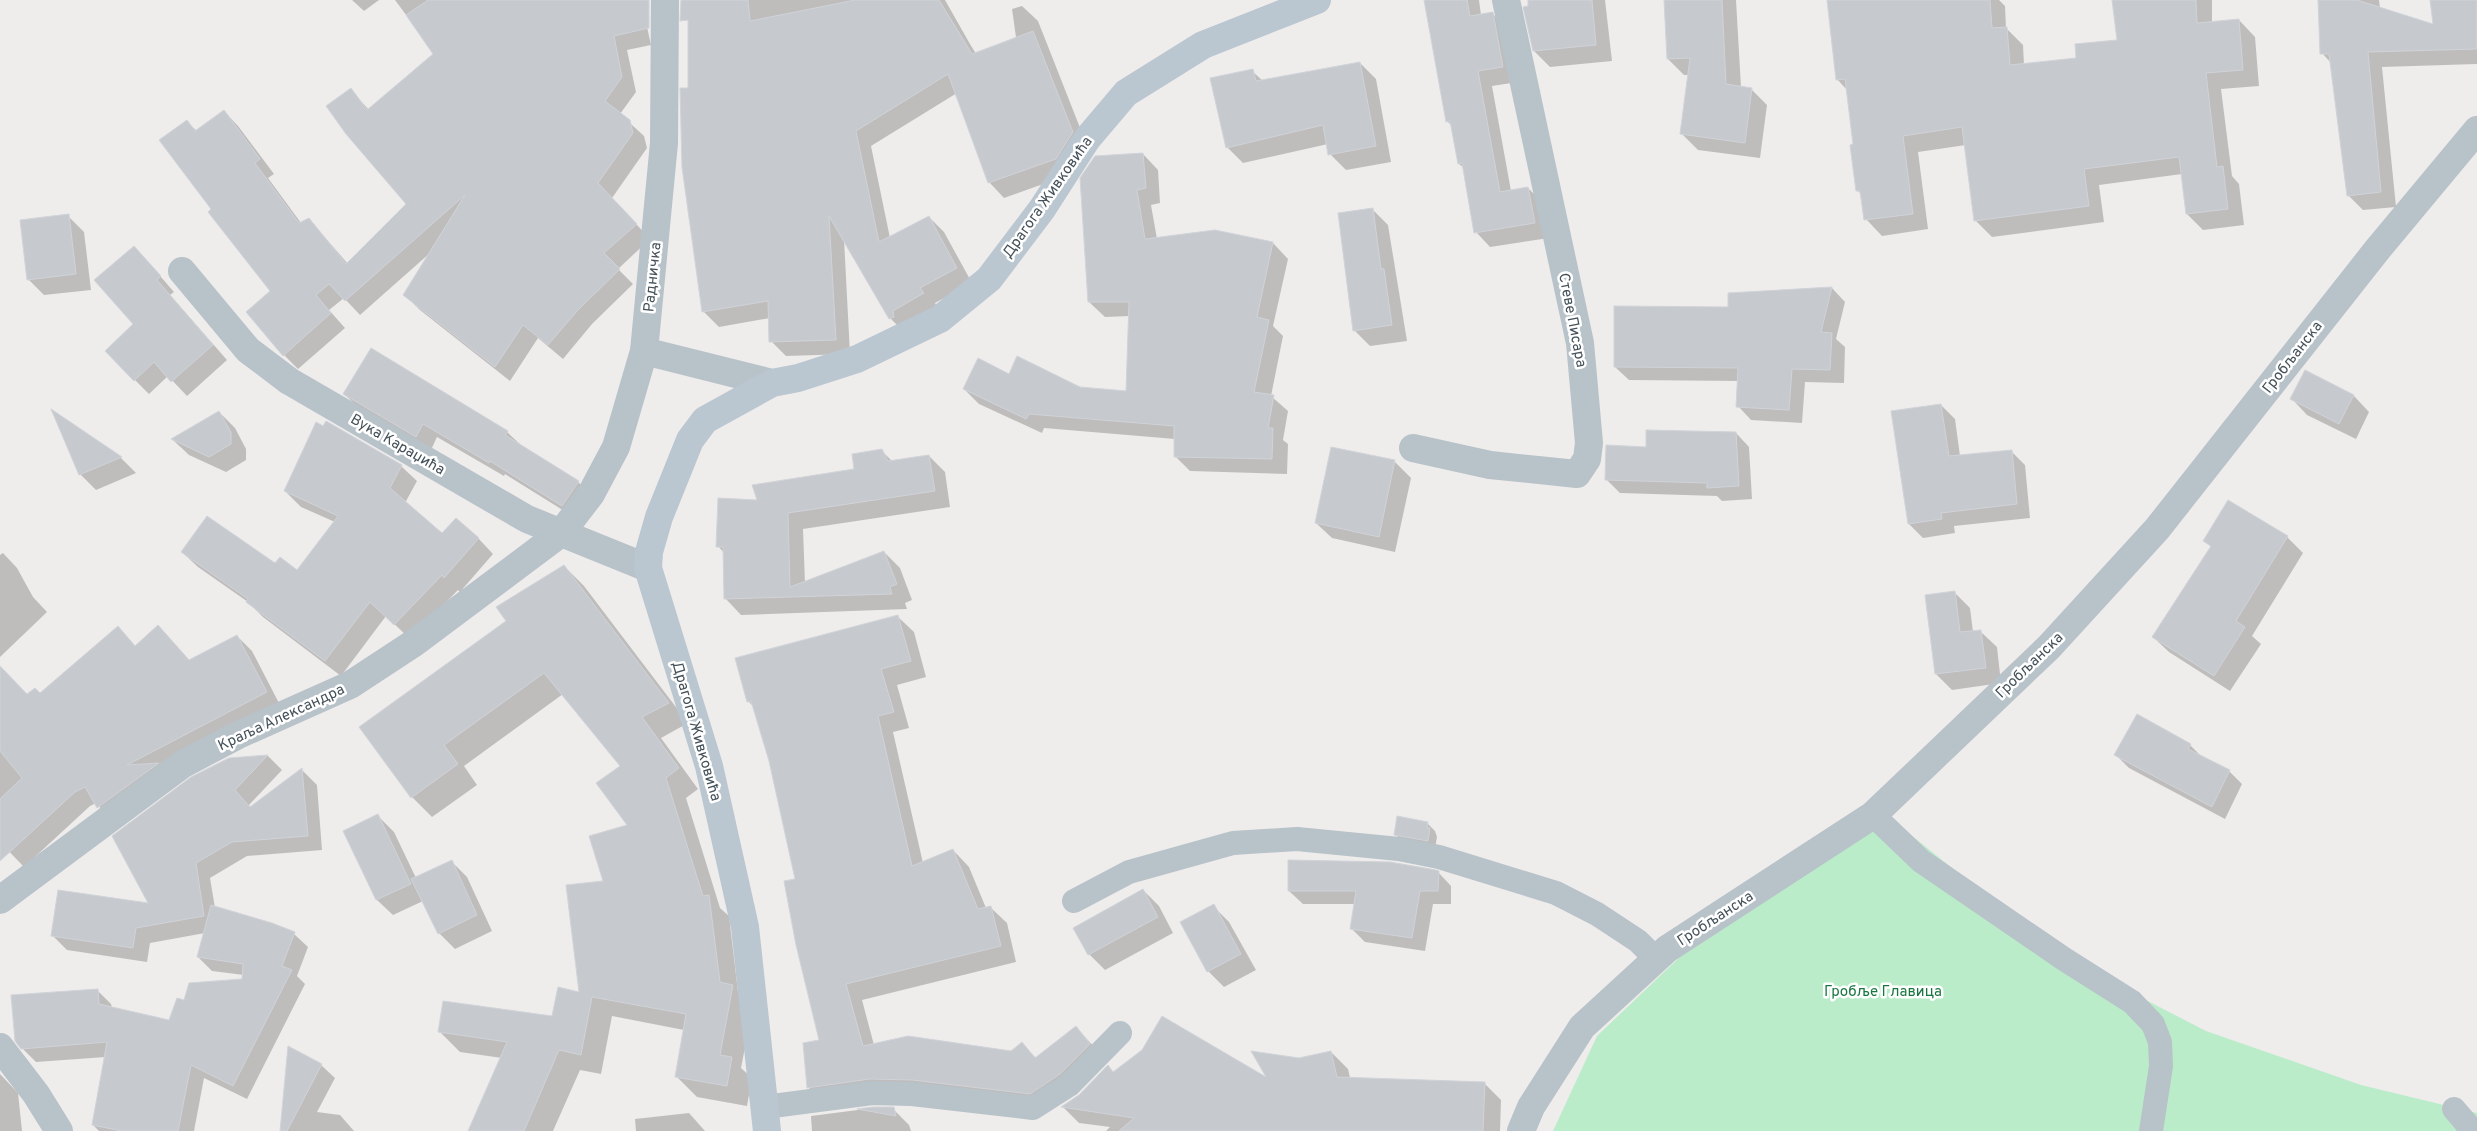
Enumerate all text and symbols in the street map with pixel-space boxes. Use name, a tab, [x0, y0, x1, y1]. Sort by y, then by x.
street label: Драгога Живковића	[999, 133, 1097, 262]
street label: Радничка	[640, 241, 667, 313]
street label: Стеве Писара	[1553, 271, 1590, 369]
street label: Гробљанска	[2259, 318, 2327, 398]
street label: Вука Караџића	[347, 411, 448, 480]
street label: Гробљанска	[1992, 629, 2068, 703]
street label: Драгога Живковића	[667, 659, 725, 803]
street label: Краља Александра	[215, 681, 348, 756]
street label: Гробљанска	[1674, 888, 1757, 951]
park label: Гробље Главица	[1824, 983, 1942, 1002]

